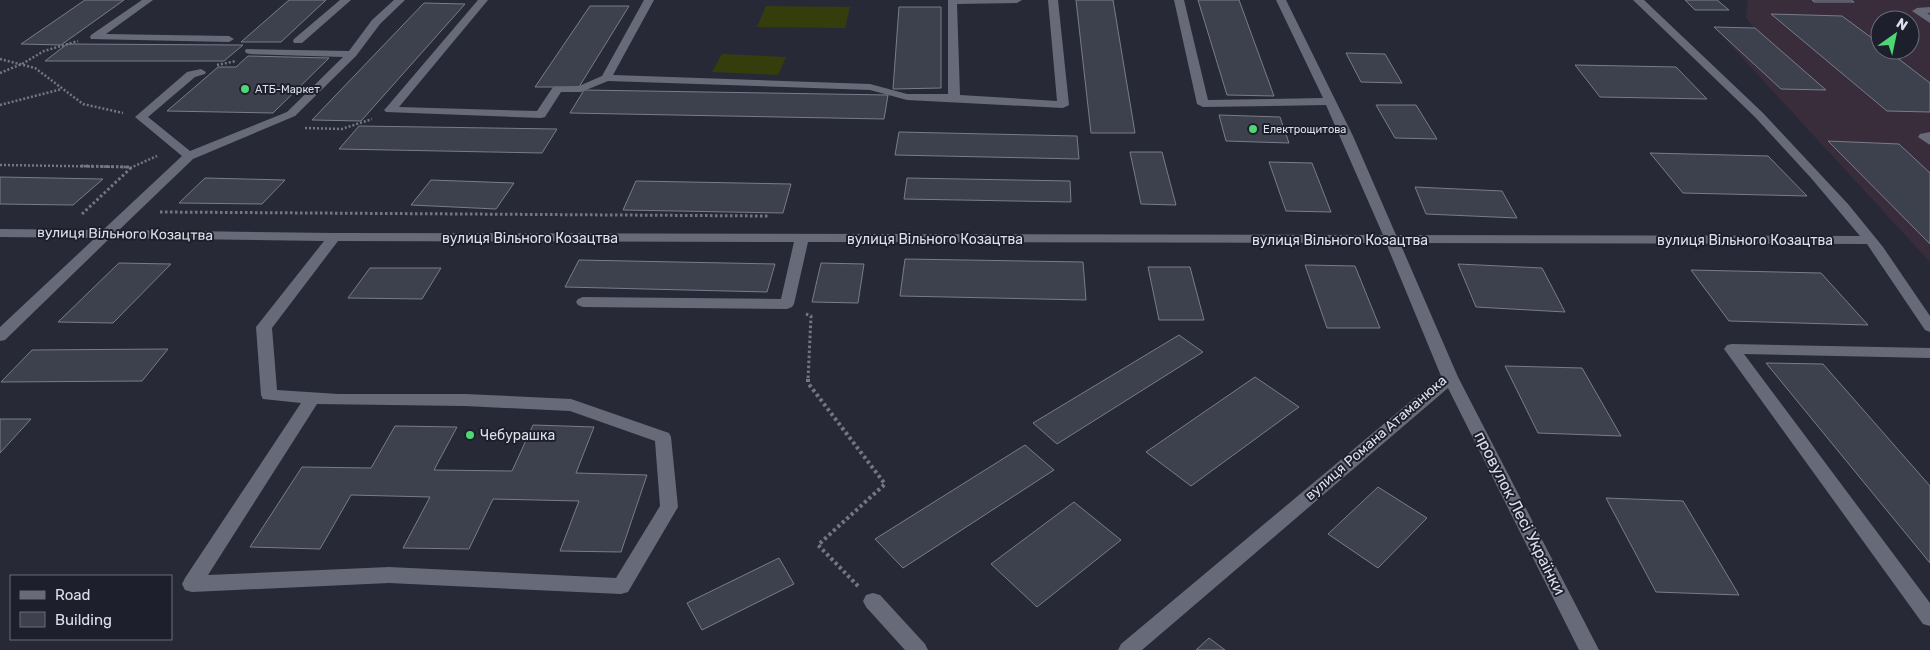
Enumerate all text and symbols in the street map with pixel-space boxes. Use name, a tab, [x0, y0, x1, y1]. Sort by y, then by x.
north arrow	[1870, 10, 1920, 60]
text: N	[1893, 15, 1911, 34]
marker: АТБ-Маркет	[239, 83, 251, 95]
place label: АТБ-Маркет	[255, 83, 320, 96]
marker: Електрощитова	[1247, 123, 1259, 135]
place label: Електрощитова	[1263, 123, 1346, 136]
street label: вулиця Вільного Козацтва	[37, 224, 213, 244]
street label: вулиця Вільного Козацтва	[442, 230, 618, 247]
street label: вулиця Вільного Козацтва	[847, 231, 1023, 248]
street label: вулиця Вільного Козацтва	[1252, 232, 1428, 249]
street label: вулиця Вільного Козацтва	[1657, 232, 1833, 249]
street label: вулиця Романа Атаманюка	[1302, 372, 1450, 504]
place label: Чебурашка	[480, 427, 555, 444]
street label: провулок Лесі Українки	[1470, 428, 1570, 598]
marker: Чебурашка	[464, 429, 476, 441]
legend	[10, 575, 172, 640]
text: Road	[55, 586, 91, 604]
text: Building	[55, 611, 112, 629]

